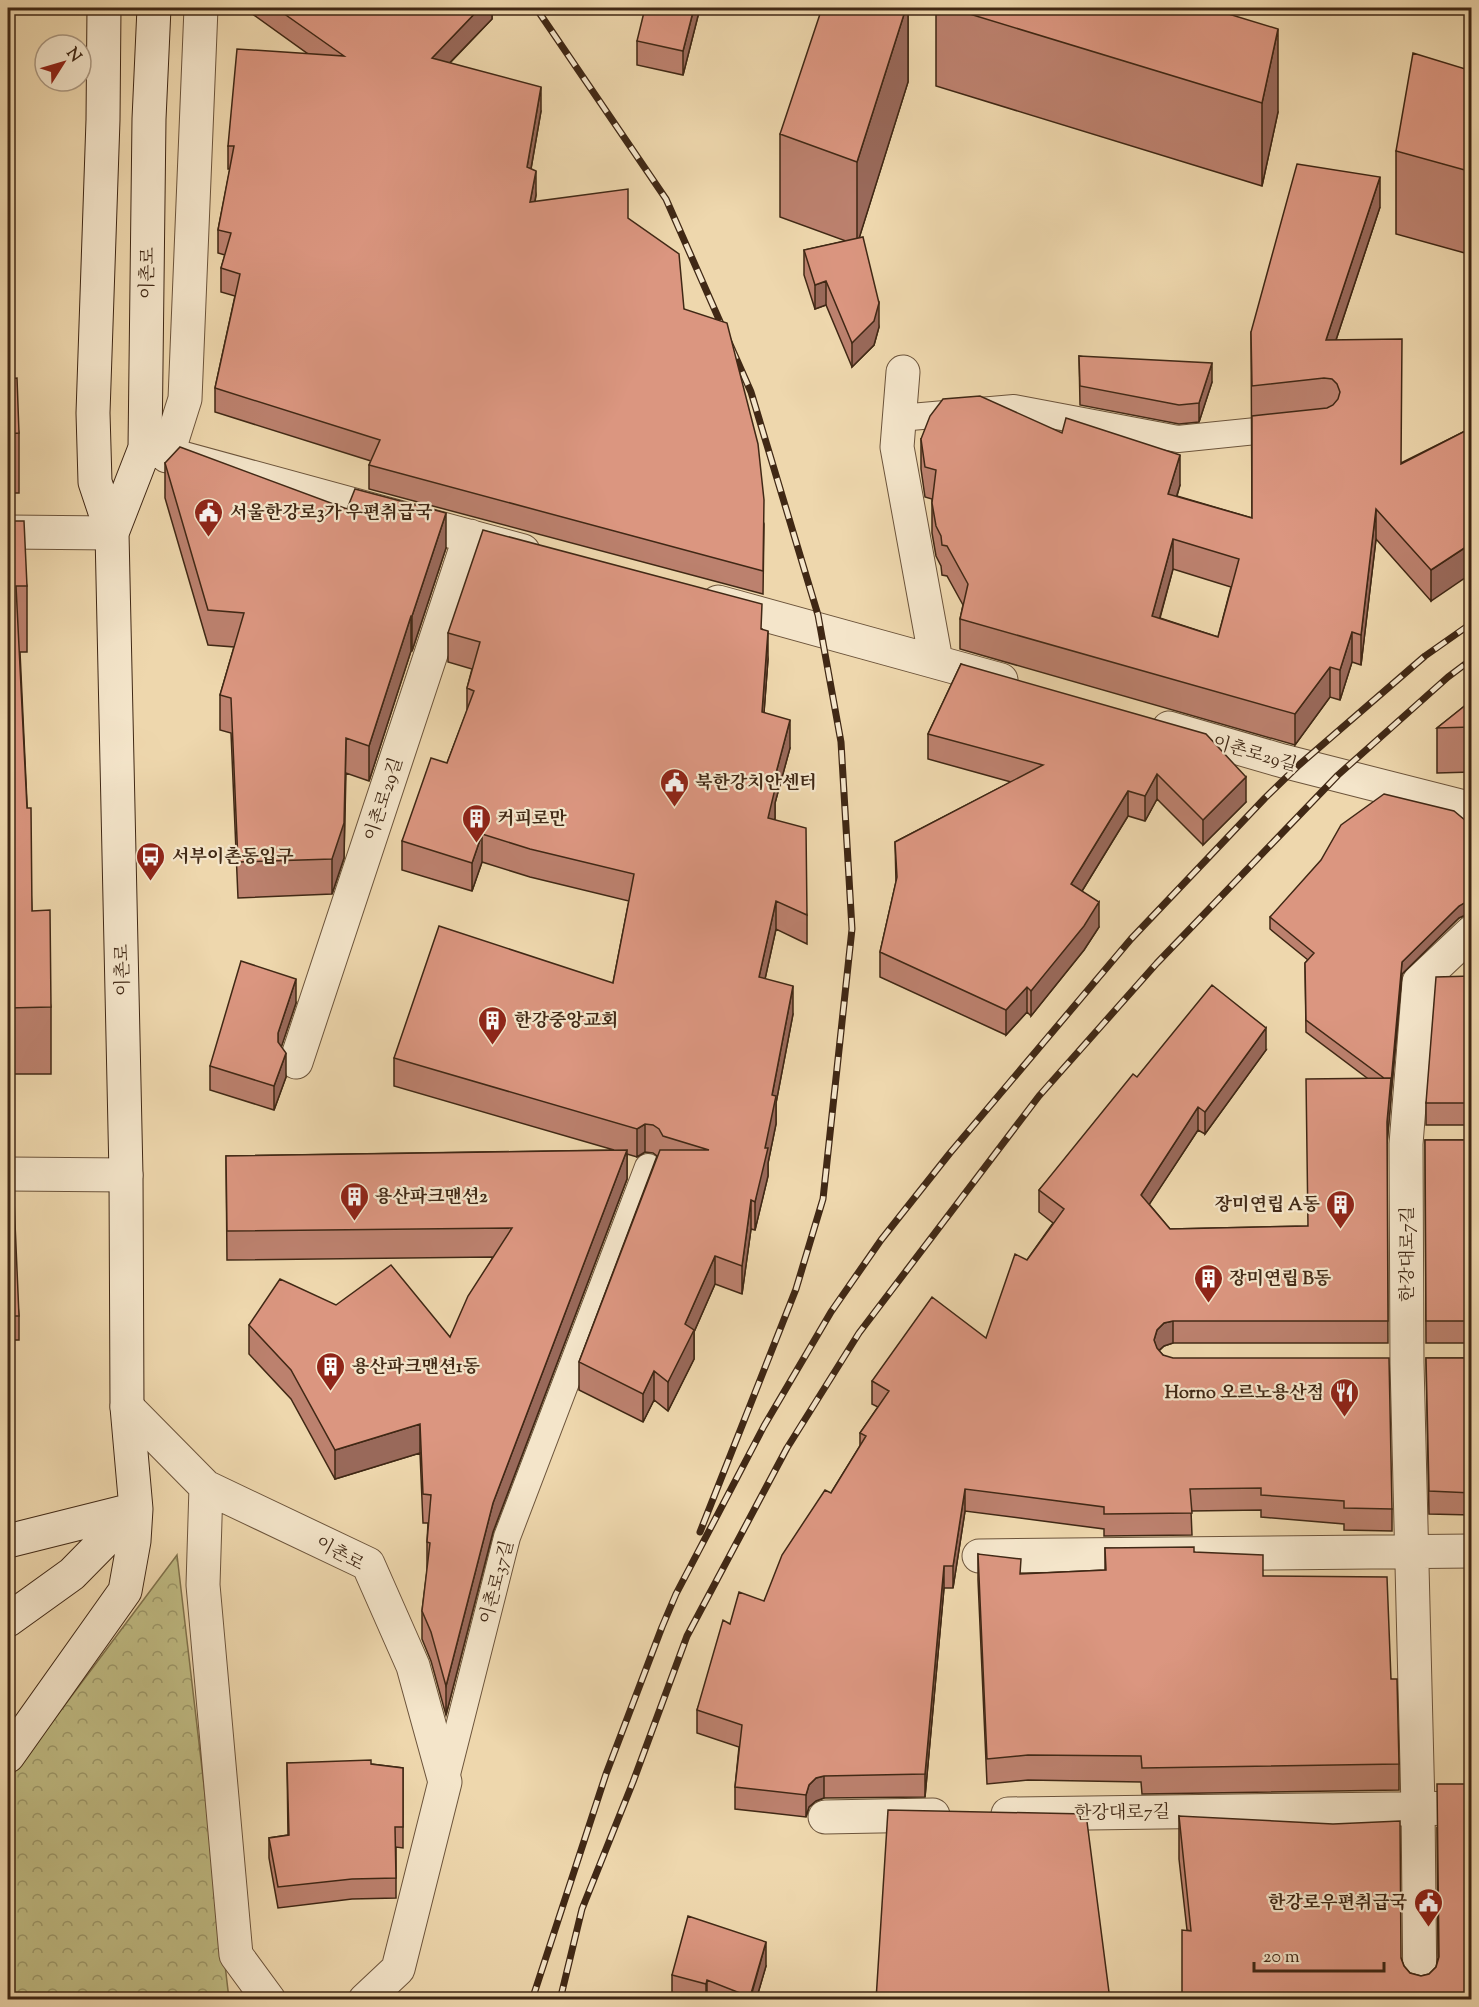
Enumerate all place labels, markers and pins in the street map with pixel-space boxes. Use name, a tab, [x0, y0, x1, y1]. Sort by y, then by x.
public building icon: 서울한강로3가 우편취급국	[193, 496, 225, 538]
place label: 서울한강로3가 우편취급국	[230, 501, 433, 527]
public building icon: 북한강치안센터	[658, 766, 690, 808]
place label: 북한강치안센터	[695, 771, 817, 797]
building icon: 커피로만	[460, 802, 492, 844]
place label: 커피로만	[497, 807, 567, 833]
bus stop icon: 서부이촌동입구	[135, 840, 167, 882]
place label: 서부이촌동입구	[172, 845, 294, 871]
building icon: 한강중앙교회	[477, 1004, 509, 1046]
place label: 한강중앙교회	[514, 1009, 618, 1035]
building icon: 용산파크맨션2	[338, 1180, 370, 1222]
place label: 용산파크맨션2	[375, 1185, 488, 1211]
building icon: 장미연립 A동	[1325, 1188, 1357, 1230]
place label: 장미연립 A동	[1215, 1193, 1321, 1219]
building icon: 장미연립 B동	[1192, 1262, 1224, 1304]
place label: 장미연립 B동	[1229, 1267, 1332, 1293]
building icon: 용산파크맨션1동	[315, 1350, 347, 1392]
place label: 용산파크맨션1동	[352, 1355, 480, 1381]
restaurant icon: Horno 오르노용산점	[1329, 1376, 1361, 1418]
place label: Horno 오르노용산점	[1165, 1381, 1324, 1407]
public building icon: 한강로우편취급국	[1412, 1886, 1444, 1928]
place label: 한강로우편취급국	[1268, 1891, 1408, 1917]

